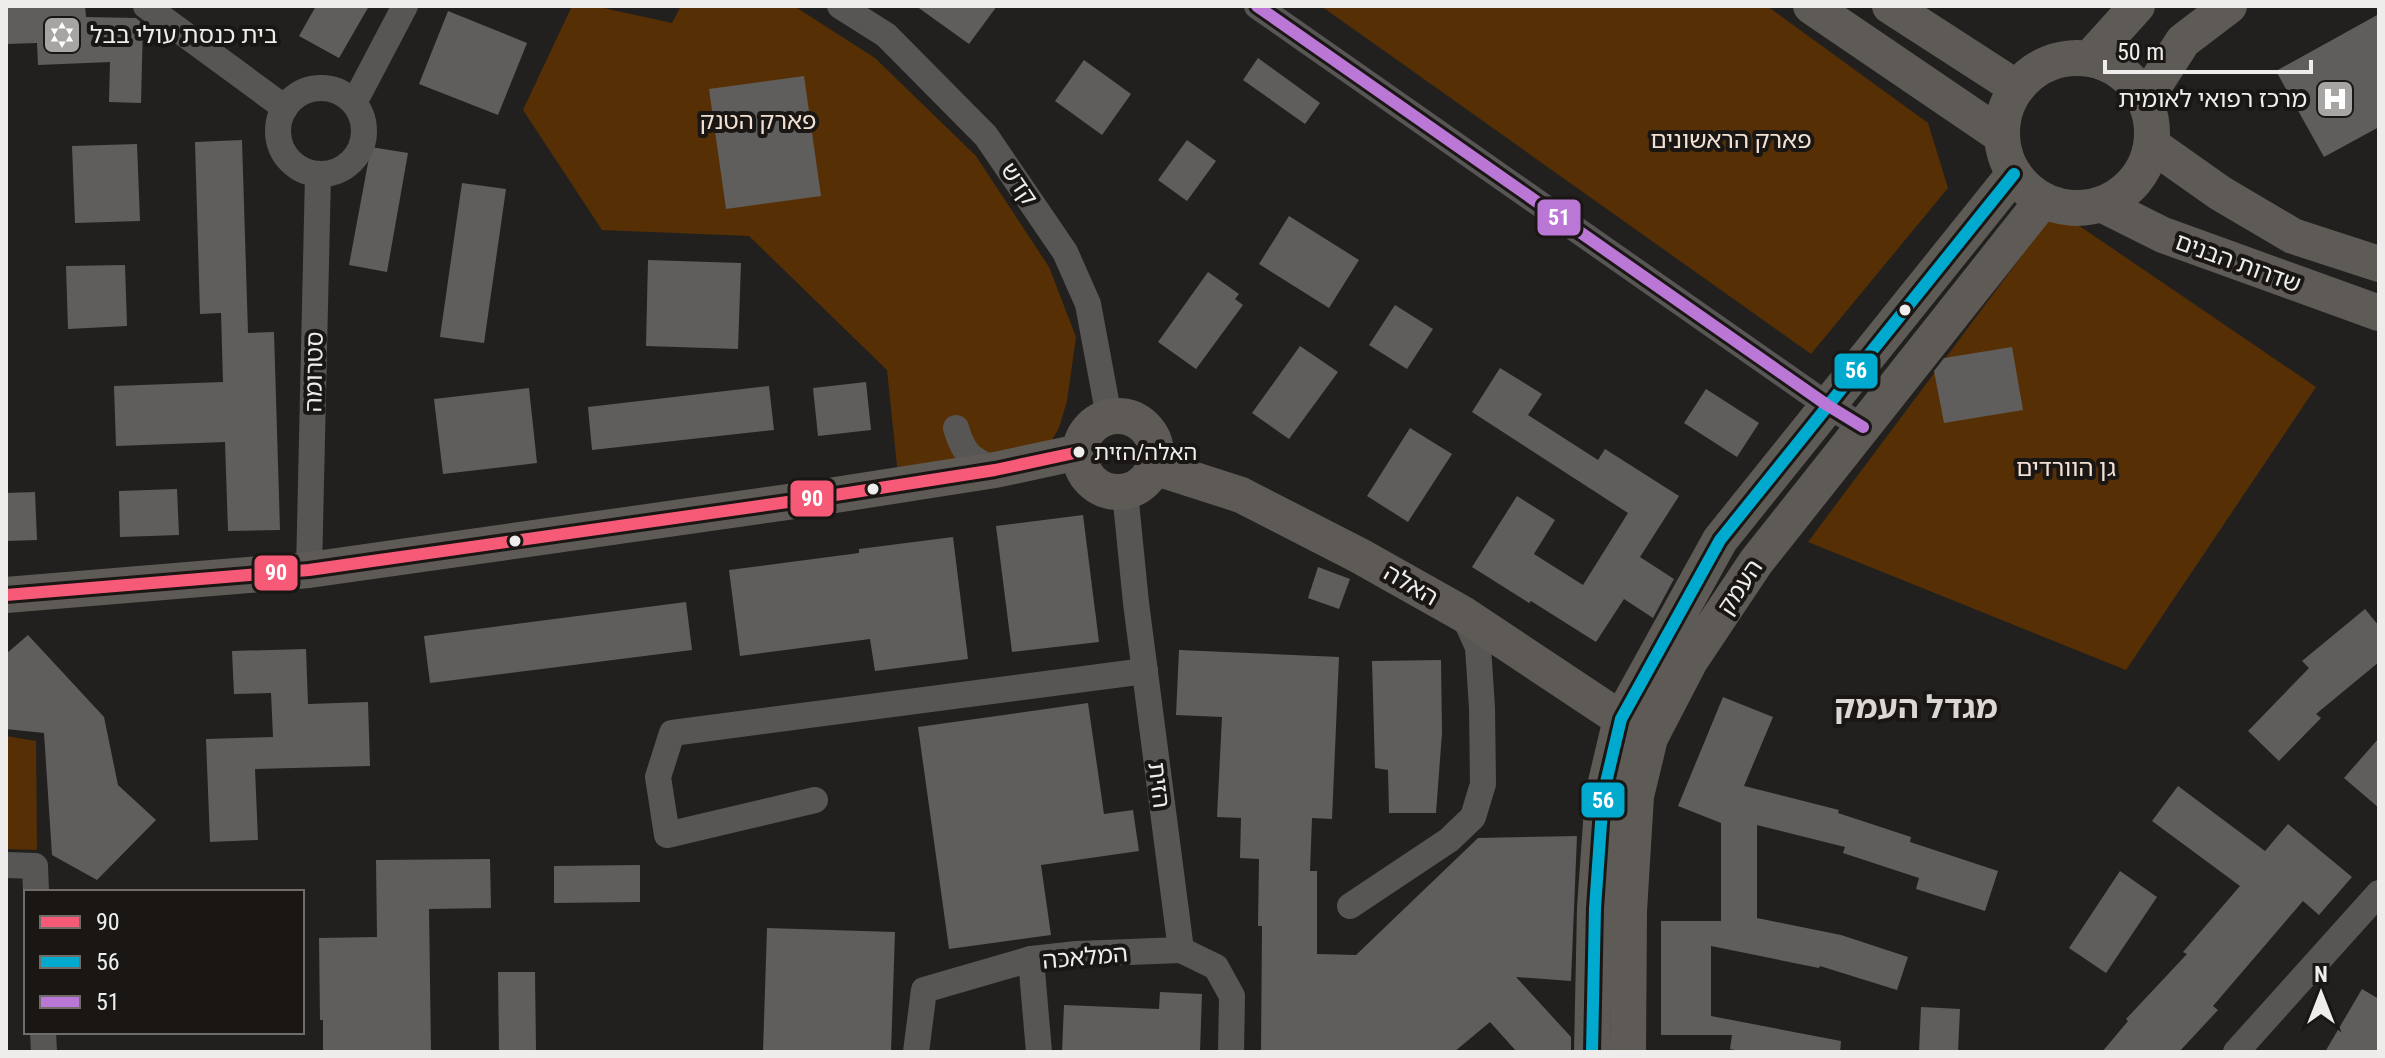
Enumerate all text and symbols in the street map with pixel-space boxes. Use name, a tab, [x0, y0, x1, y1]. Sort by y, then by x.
synagogue icon: בית כנסת עולי בבל	[41, 14, 83, 56]
place label: בית כנסת עולי בבל	[90, 21, 278, 49]
scale bar	[2105, 24, 2311, 74]
text: 50 m	[2117, 38, 2164, 66]
hospital icon: מרכז רפואי לאומית	[2314, 78, 2356, 120]
place label: מרכז רפואי לאומית	[2118, 85, 2307, 113]
park label: פארק הטנק	[699, 107, 817, 135]
park label: פארק הראשונים	[1650, 126, 1812, 154]
street label: קדש	[995, 157, 1043, 211]
line badge: 51	[1536, 198, 1582, 237]
text: 51	[1548, 205, 1570, 230]
street label: שדרות הבנים	[2171, 227, 2305, 299]
unlabelled marker	[1897, 302, 1913, 318]
street label: סטרומה	[299, 331, 329, 413]
line badge: 56	[1833, 352, 1879, 390]
text: 56	[1845, 358, 1867, 383]
place label: האלה/הזית	[1094, 440, 1197, 465]
marker: האלה/הזית	[1071, 444, 1087, 460]
park label: גן הוורדים	[2016, 454, 2116, 482]
line badge: 90	[789, 479, 835, 518]
unlabelled marker	[865, 481, 881, 497]
text: 90	[801, 486, 823, 511]
unlabelled marker	[507, 533, 523, 549]
line badge: 90	[253, 554, 299, 592]
street label: העמק	[1712, 554, 1768, 620]
street label: האלה	[1379, 558, 1443, 612]
text: 90	[265, 560, 287, 585]
district label: מגדל העמק	[1834, 688, 1998, 726]
street label: הזית	[1142, 760, 1176, 810]
line badge: 56	[1580, 781, 1626, 819]
text: 56	[1592, 788, 1614, 813]
legend	[24, 890, 304, 1034]
text: 90	[96, 908, 120, 936]
street label: המלאכה	[1041, 939, 1129, 975]
text: 56	[96, 948, 120, 976]
north arrow	[2281, 954, 2361, 1034]
text: N	[2314, 962, 2328, 987]
text: 51	[96, 988, 120, 1016]

